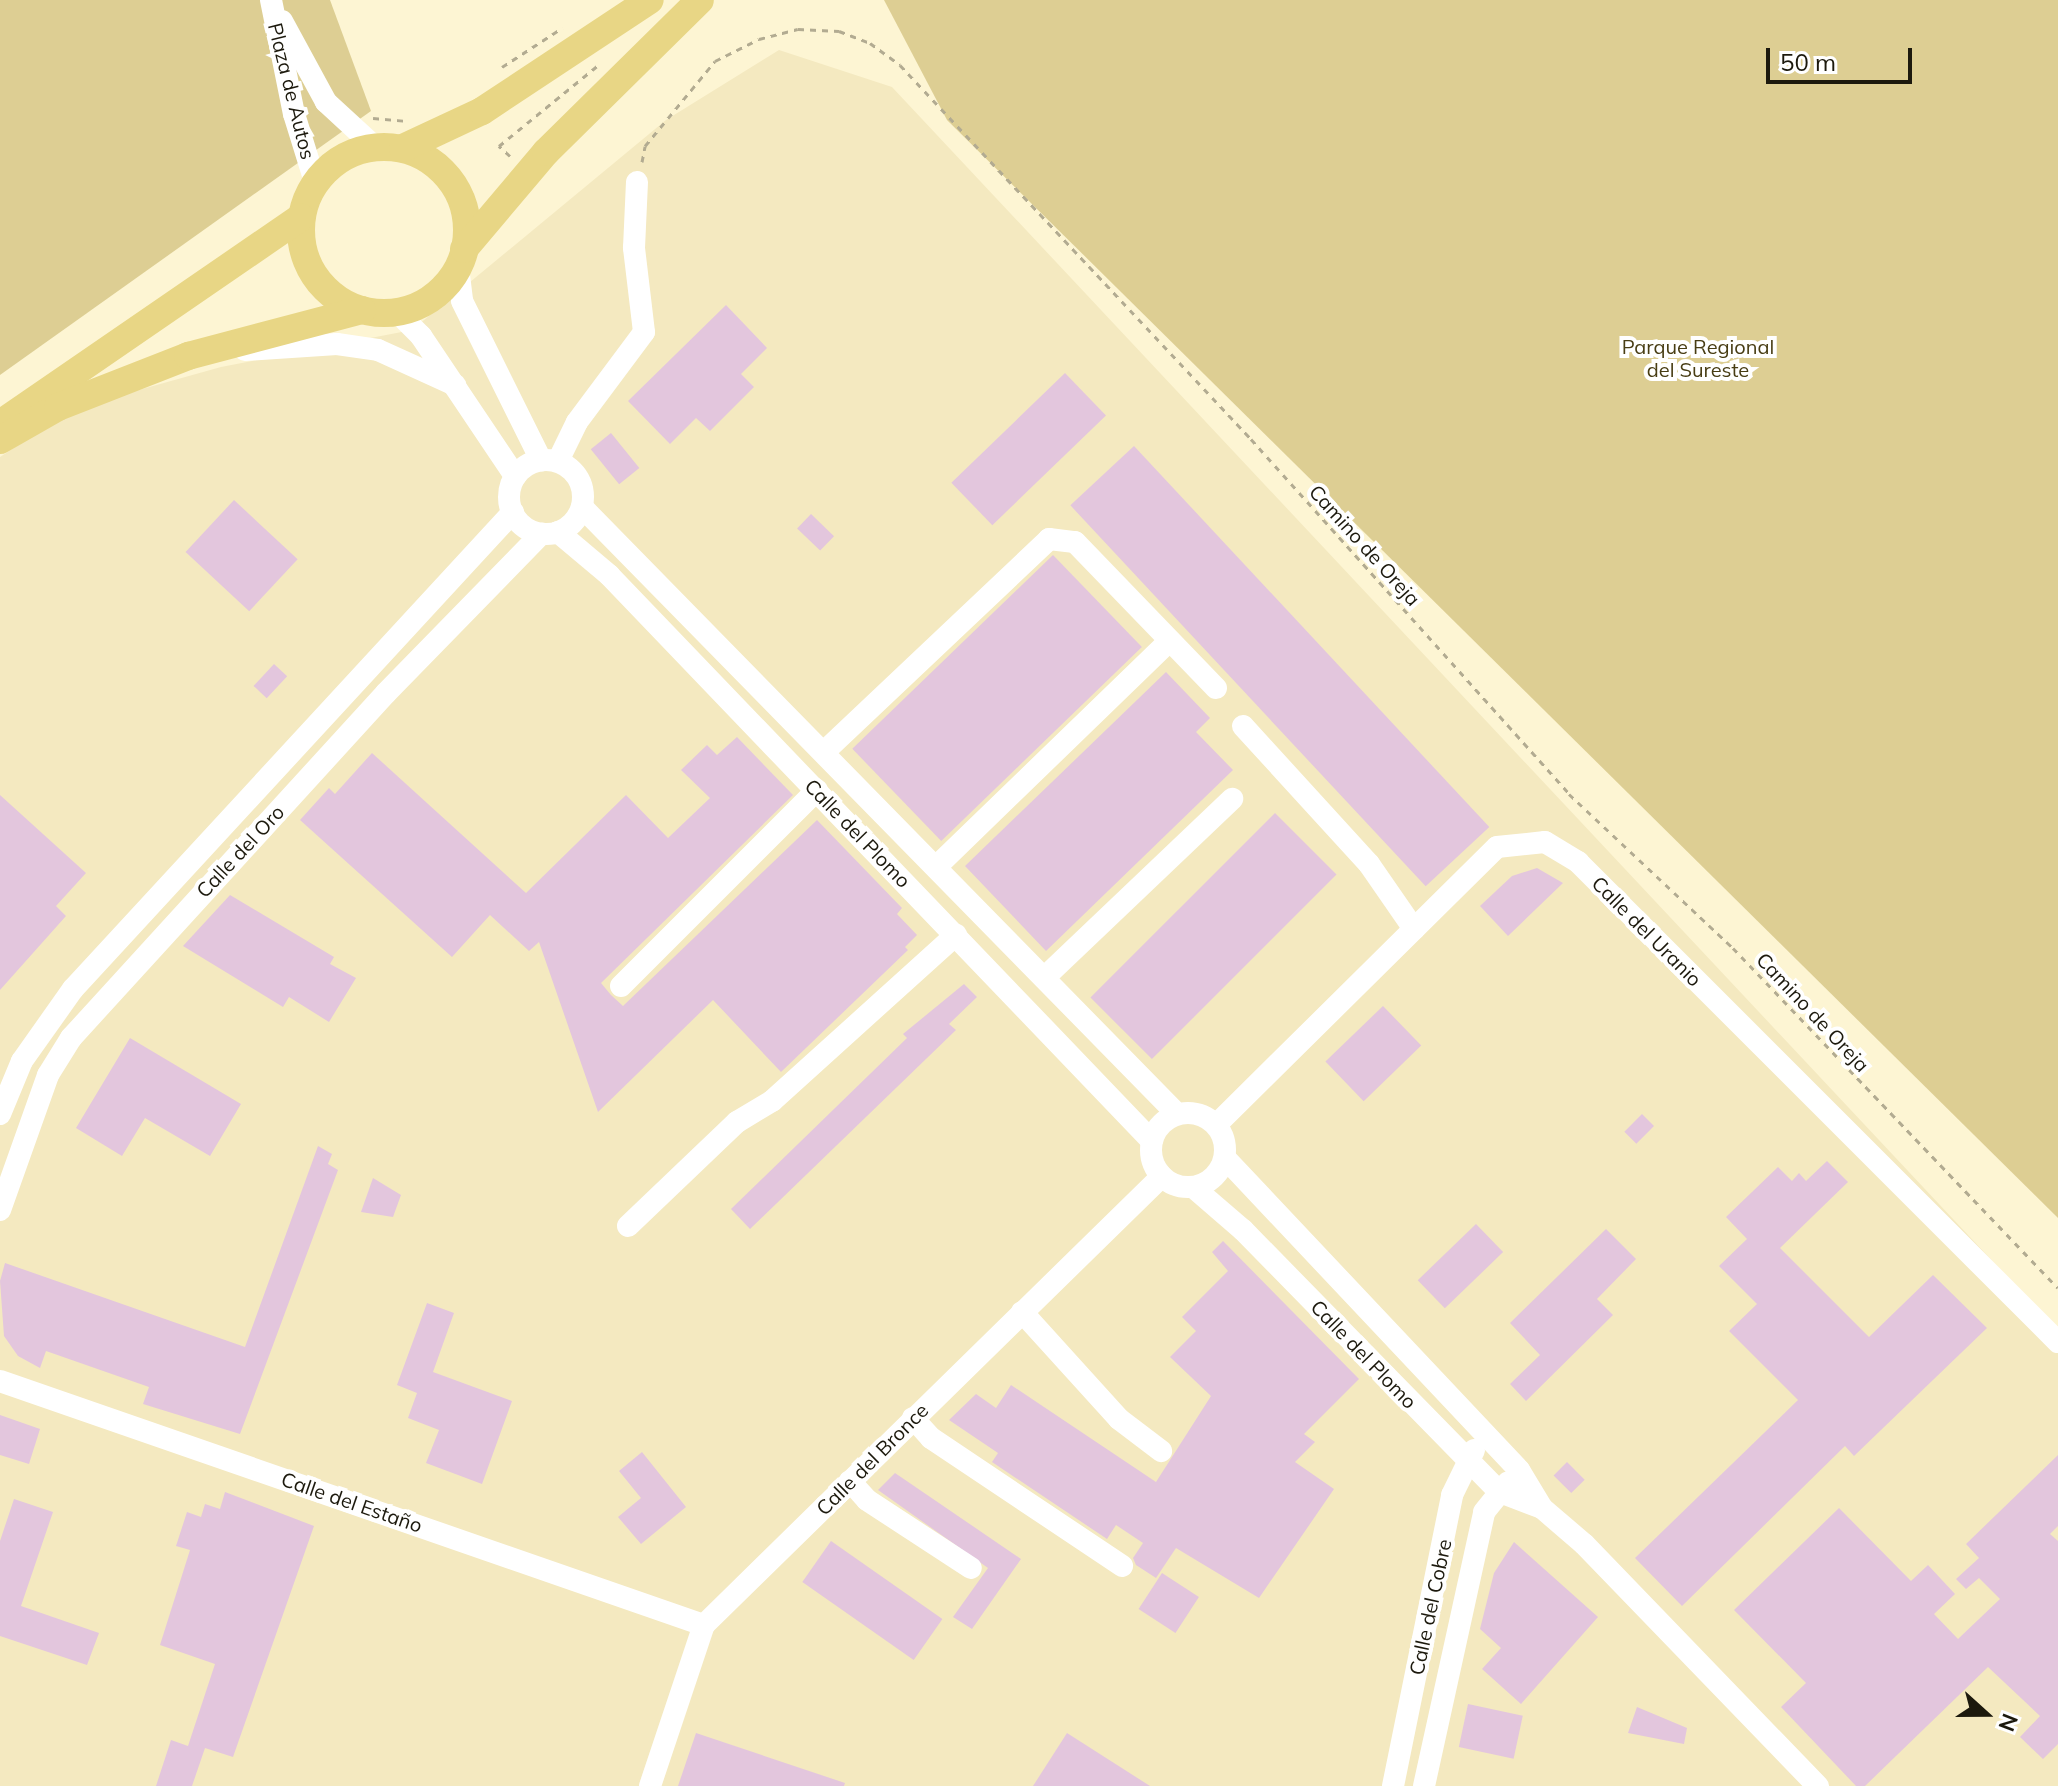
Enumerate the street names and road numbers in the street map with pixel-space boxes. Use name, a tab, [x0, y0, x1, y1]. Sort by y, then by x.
street label: Plaza de Autos	[263, 20, 321, 162]
street label: Camino de Oreja	[1304, 480, 1426, 610]
street label: Calle del Plomo	[800, 774, 916, 892]
street label: Calle del Oro	[191, 800, 289, 902]
street label: Calle del Uranio	[1587, 871, 1707, 991]
street label: Camino de Oreja	[1752, 947, 1874, 1077]
street label: Calle del Plomo	[1306, 1295, 1422, 1413]
street label: Calle del Bronce	[811, 1398, 933, 1520]
street label: Calle del Estaño	[278, 1467, 426, 1537]
street label: Calle del Cobre	[1404, 1537, 1456, 1677]

